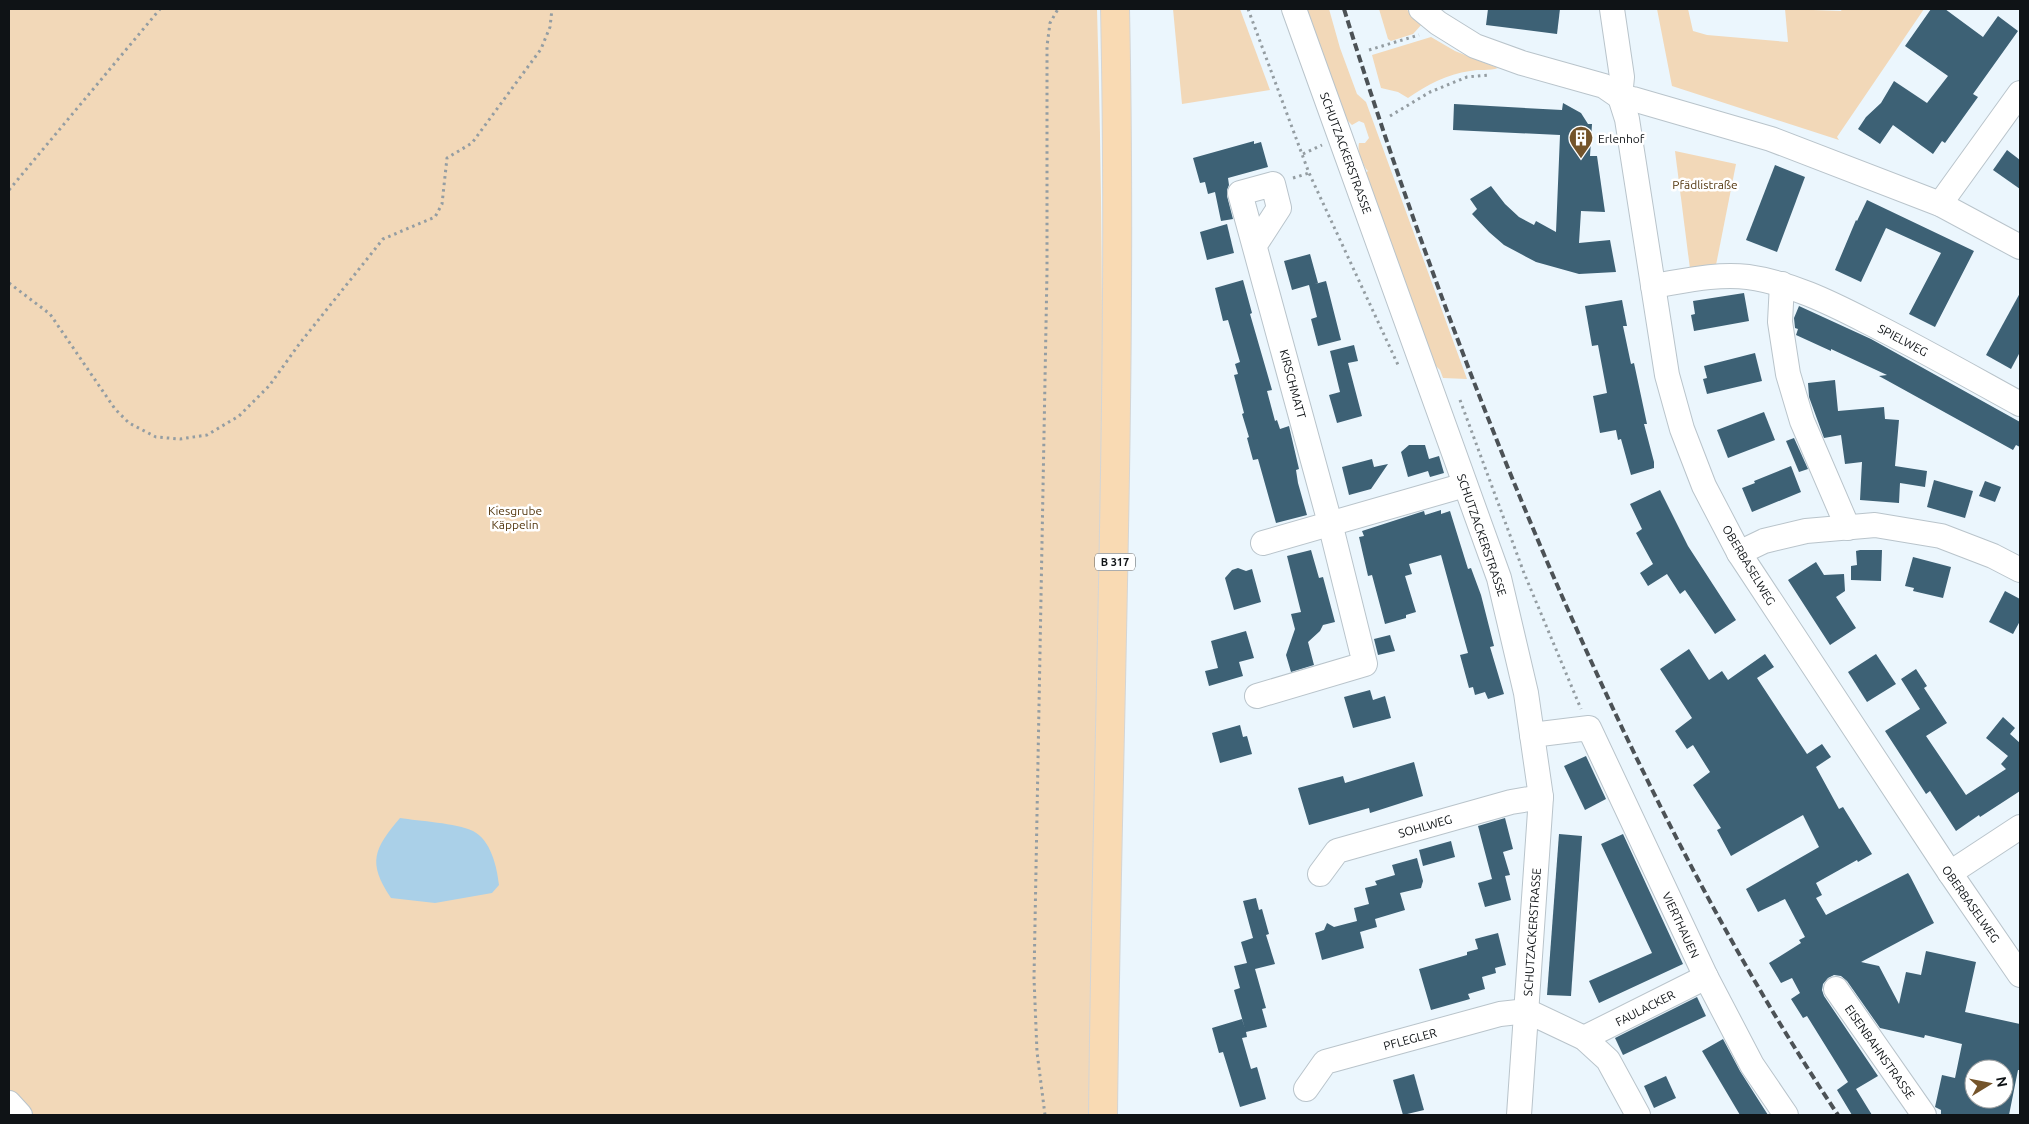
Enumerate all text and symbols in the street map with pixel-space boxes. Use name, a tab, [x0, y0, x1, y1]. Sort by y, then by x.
street label: SCHUTZACKERSTRASSE	[1318, 90, 1374, 216]
building icon: Erlenhof	[1568, 125, 1594, 159]
place label: Erlenhof	[1598, 132, 1645, 145]
park label: Pfädlistraße	[1672, 178, 1738, 191]
street label: SPIELWEG	[1876, 321, 1930, 359]
street label: KIRSCHMATT	[1278, 348, 1309, 420]
street label: SCHUTZACKERSTRASSE	[1455, 472, 1509, 598]
park label: Kiesgrube Käppelin	[488, 504, 542, 531]
street label: OBERBASELWEG	[1720, 523, 1778, 607]
road number: B 317	[1095, 554, 1135, 570]
street label: SOHLWEG	[1397, 812, 1453, 840]
street label: OBERBASELWEG	[1940, 863, 2002, 945]
street label: SCHUTZACKERSTRASSE	[1521, 867, 1543, 997]
street label: VIERTHAUEN	[1660, 890, 1702, 960]
street label: FAULACKER	[1613, 987, 1677, 1029]
street label: EISENBAHNSTRASSE	[1843, 1002, 1918, 1102]
street label: PFLEGLER	[1382, 1026, 1438, 1052]
north arrow	[1964, 1059, 2014, 1109]
text: N	[1993, 1075, 2011, 1088]

